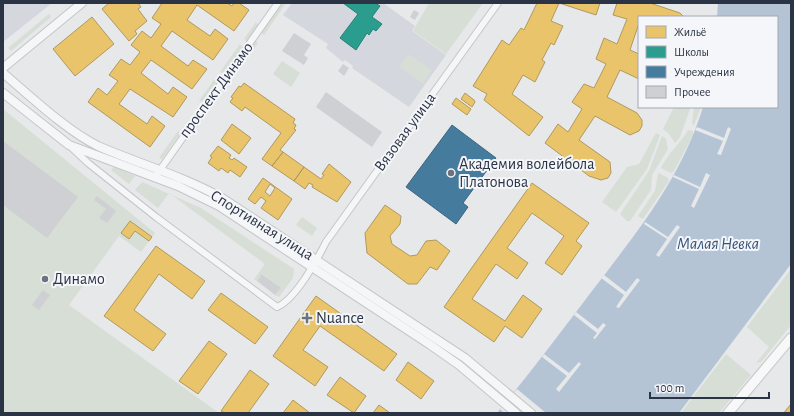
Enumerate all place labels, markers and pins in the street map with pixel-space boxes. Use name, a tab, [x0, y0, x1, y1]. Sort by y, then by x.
place label: Академия волейбола Платонова	[459, 156, 595, 190]
marker: Академия волейбола Платонова	[446, 168, 456, 178]
place label: Динамо	[53, 271, 105, 287]
marker: Динамо	[40, 274, 50, 284]
place label: Nuance	[316, 310, 364, 326]
marker: Nuance	[301, 312, 313, 324]

